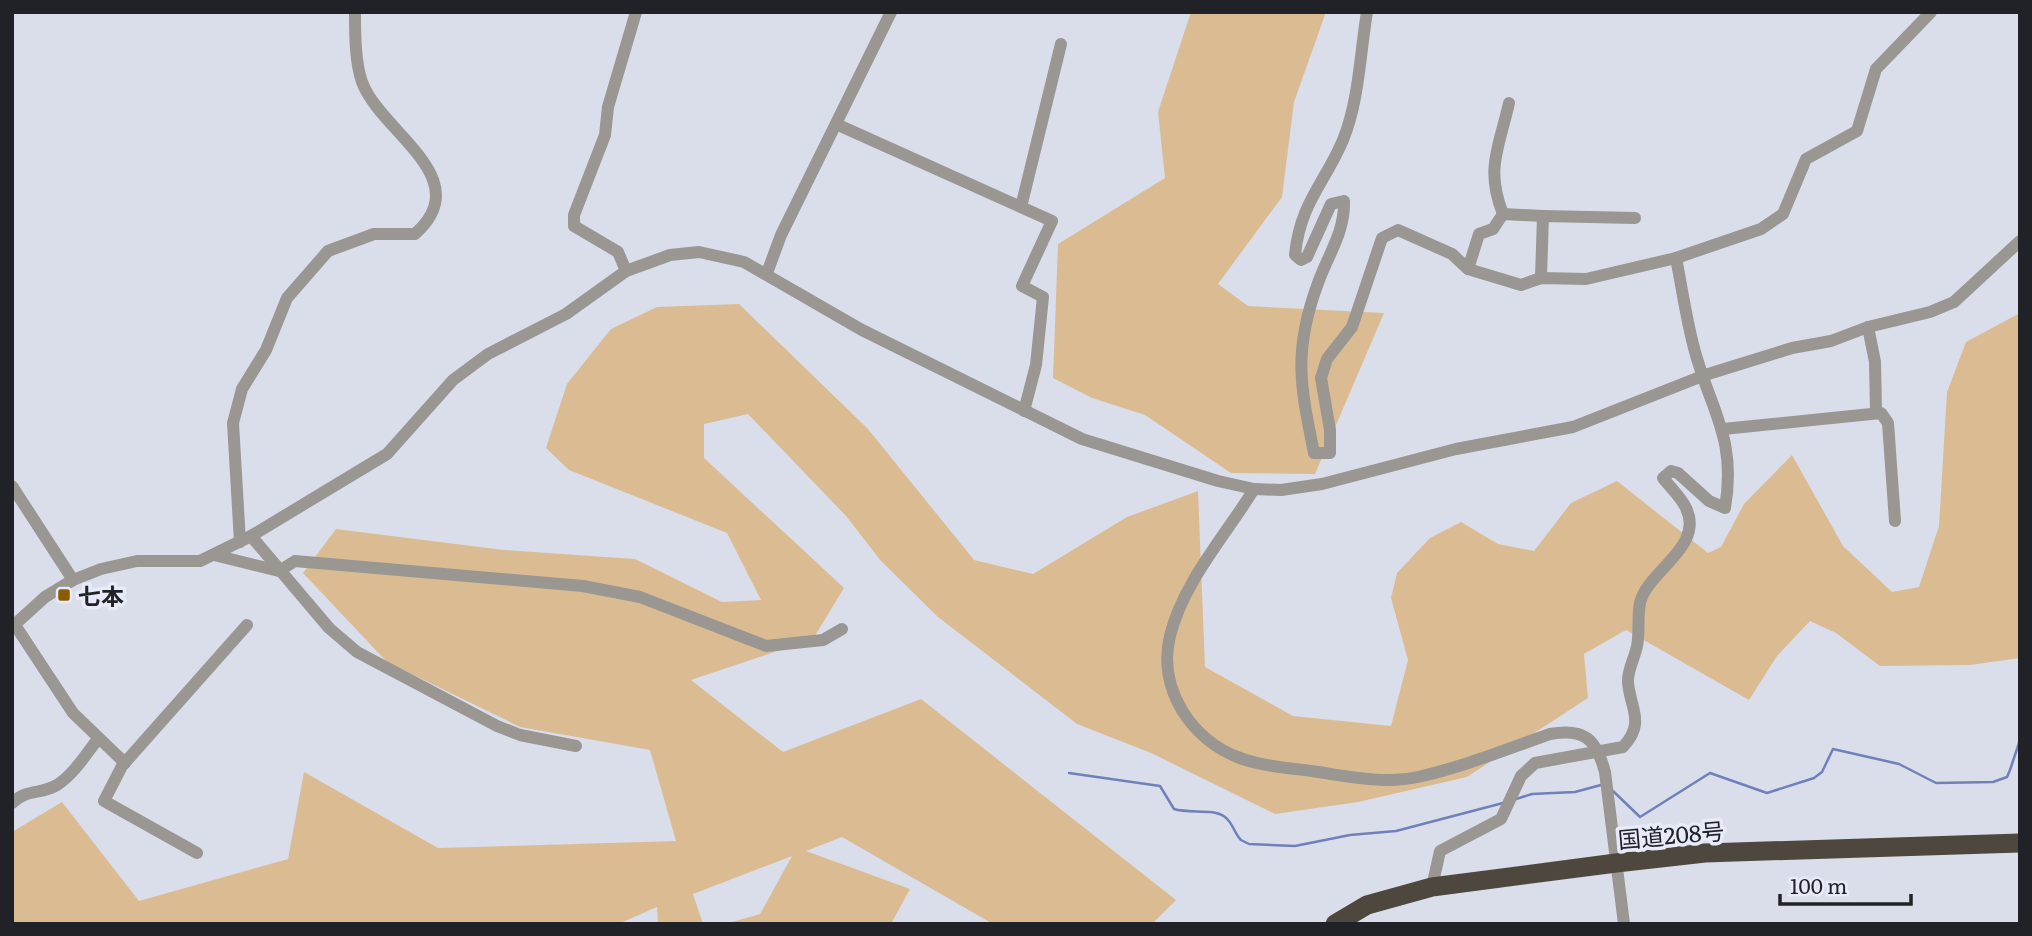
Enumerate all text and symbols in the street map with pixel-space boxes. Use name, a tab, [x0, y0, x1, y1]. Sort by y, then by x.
place label: 七本	[78, 578, 124, 612]
marker: 七本	[56, 587, 72, 603]
street label: 国道208号	[1616, 812, 1726, 856]
scale bar	[1780, 862, 1911, 906]
text: 100 m	[1790, 869, 1847, 900]

